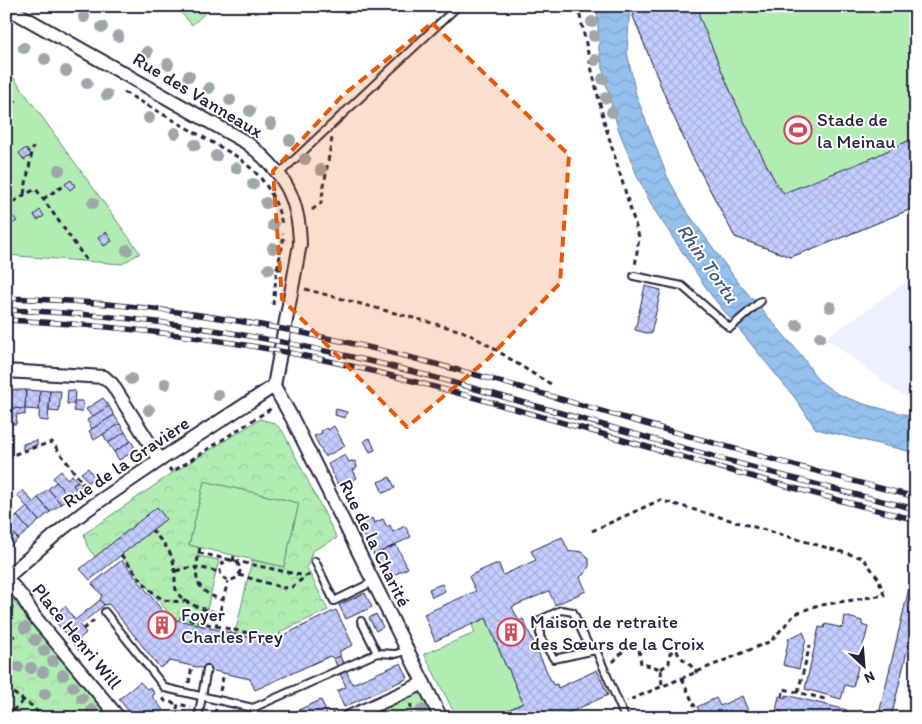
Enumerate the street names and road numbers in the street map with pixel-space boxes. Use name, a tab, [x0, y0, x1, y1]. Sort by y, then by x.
street label: Rue des Vanneaux	[129, 47, 267, 143]
street label: Rue de la Gravière	[58, 411, 194, 513]
street label: Rue de la Charité	[334, 476, 416, 610]
street label: Place Henri Will	[27, 578, 127, 694]

